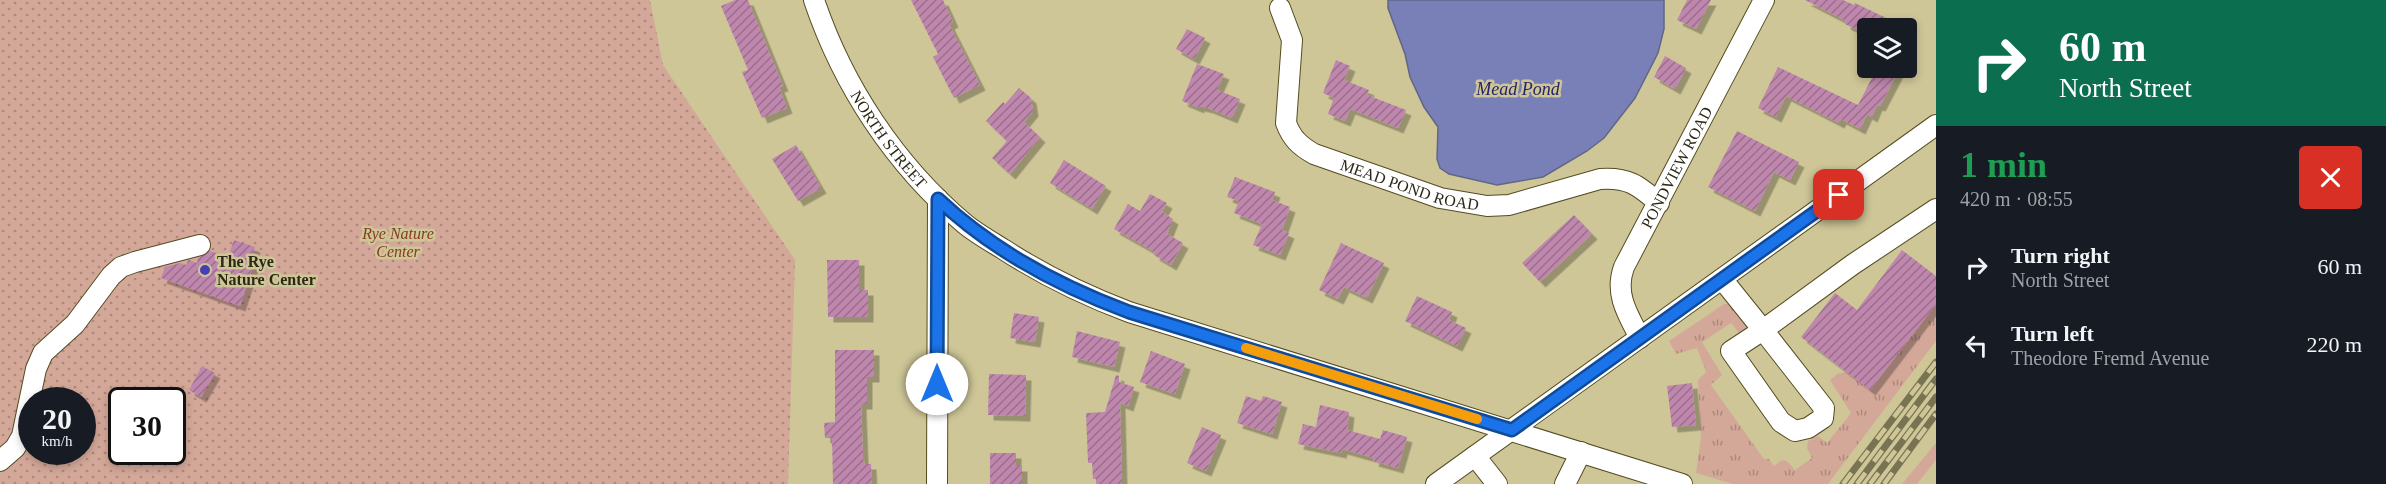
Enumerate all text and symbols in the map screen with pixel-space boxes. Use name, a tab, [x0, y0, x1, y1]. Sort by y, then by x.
map controls	[1857, 18, 1917, 78]
button: layers	[1857, 18, 1917, 78]
icon: right	[1960, 24, 2038, 102]
text: 60 m	[2059, 24, 2147, 70]
text: North Street	[2059, 73, 2192, 103]
water label: Mead Pond	[1475, 79, 1561, 99]
street label: NORTH STREET	[847, 88, 930, 192]
street label: PONDVIEW ROAD	[1638, 104, 1715, 231]
text: 1 min	[1960, 145, 2047, 185]
button: close	[2299, 146, 2362, 209]
street label: MEAD POND ROAD	[1338, 156, 1480, 213]
pin	[1813, 169, 1864, 220]
icon: arrive	[1822, 178, 1855, 211]
text: 420 m · 08:55	[1960, 188, 2073, 210]
park label: Rye Nature Center	[361, 225, 434, 260]
text: Turn right	[2011, 243, 2110, 268]
icon: right	[1960, 251, 1993, 284]
place label: The Rye Nature Center	[217, 253, 316, 288]
text: 60 m	[2317, 254, 2362, 279]
marker: The Rye Nature Center	[198, 263, 212, 277]
text: North Street	[2011, 269, 2109, 291]
text: Turn left	[2011, 321, 2094, 346]
icon: left	[1960, 329, 1993, 362]
text: 220 m	[2306, 332, 2362, 357]
text: Theodore Fremd Avenue	[2011, 347, 2209, 369]
position arrow	[905, 352, 969, 416]
speed limit sign: 30	[108, 387, 186, 465]
text: 20	[42, 402, 72, 435]
text: km/h	[42, 433, 72, 449]

